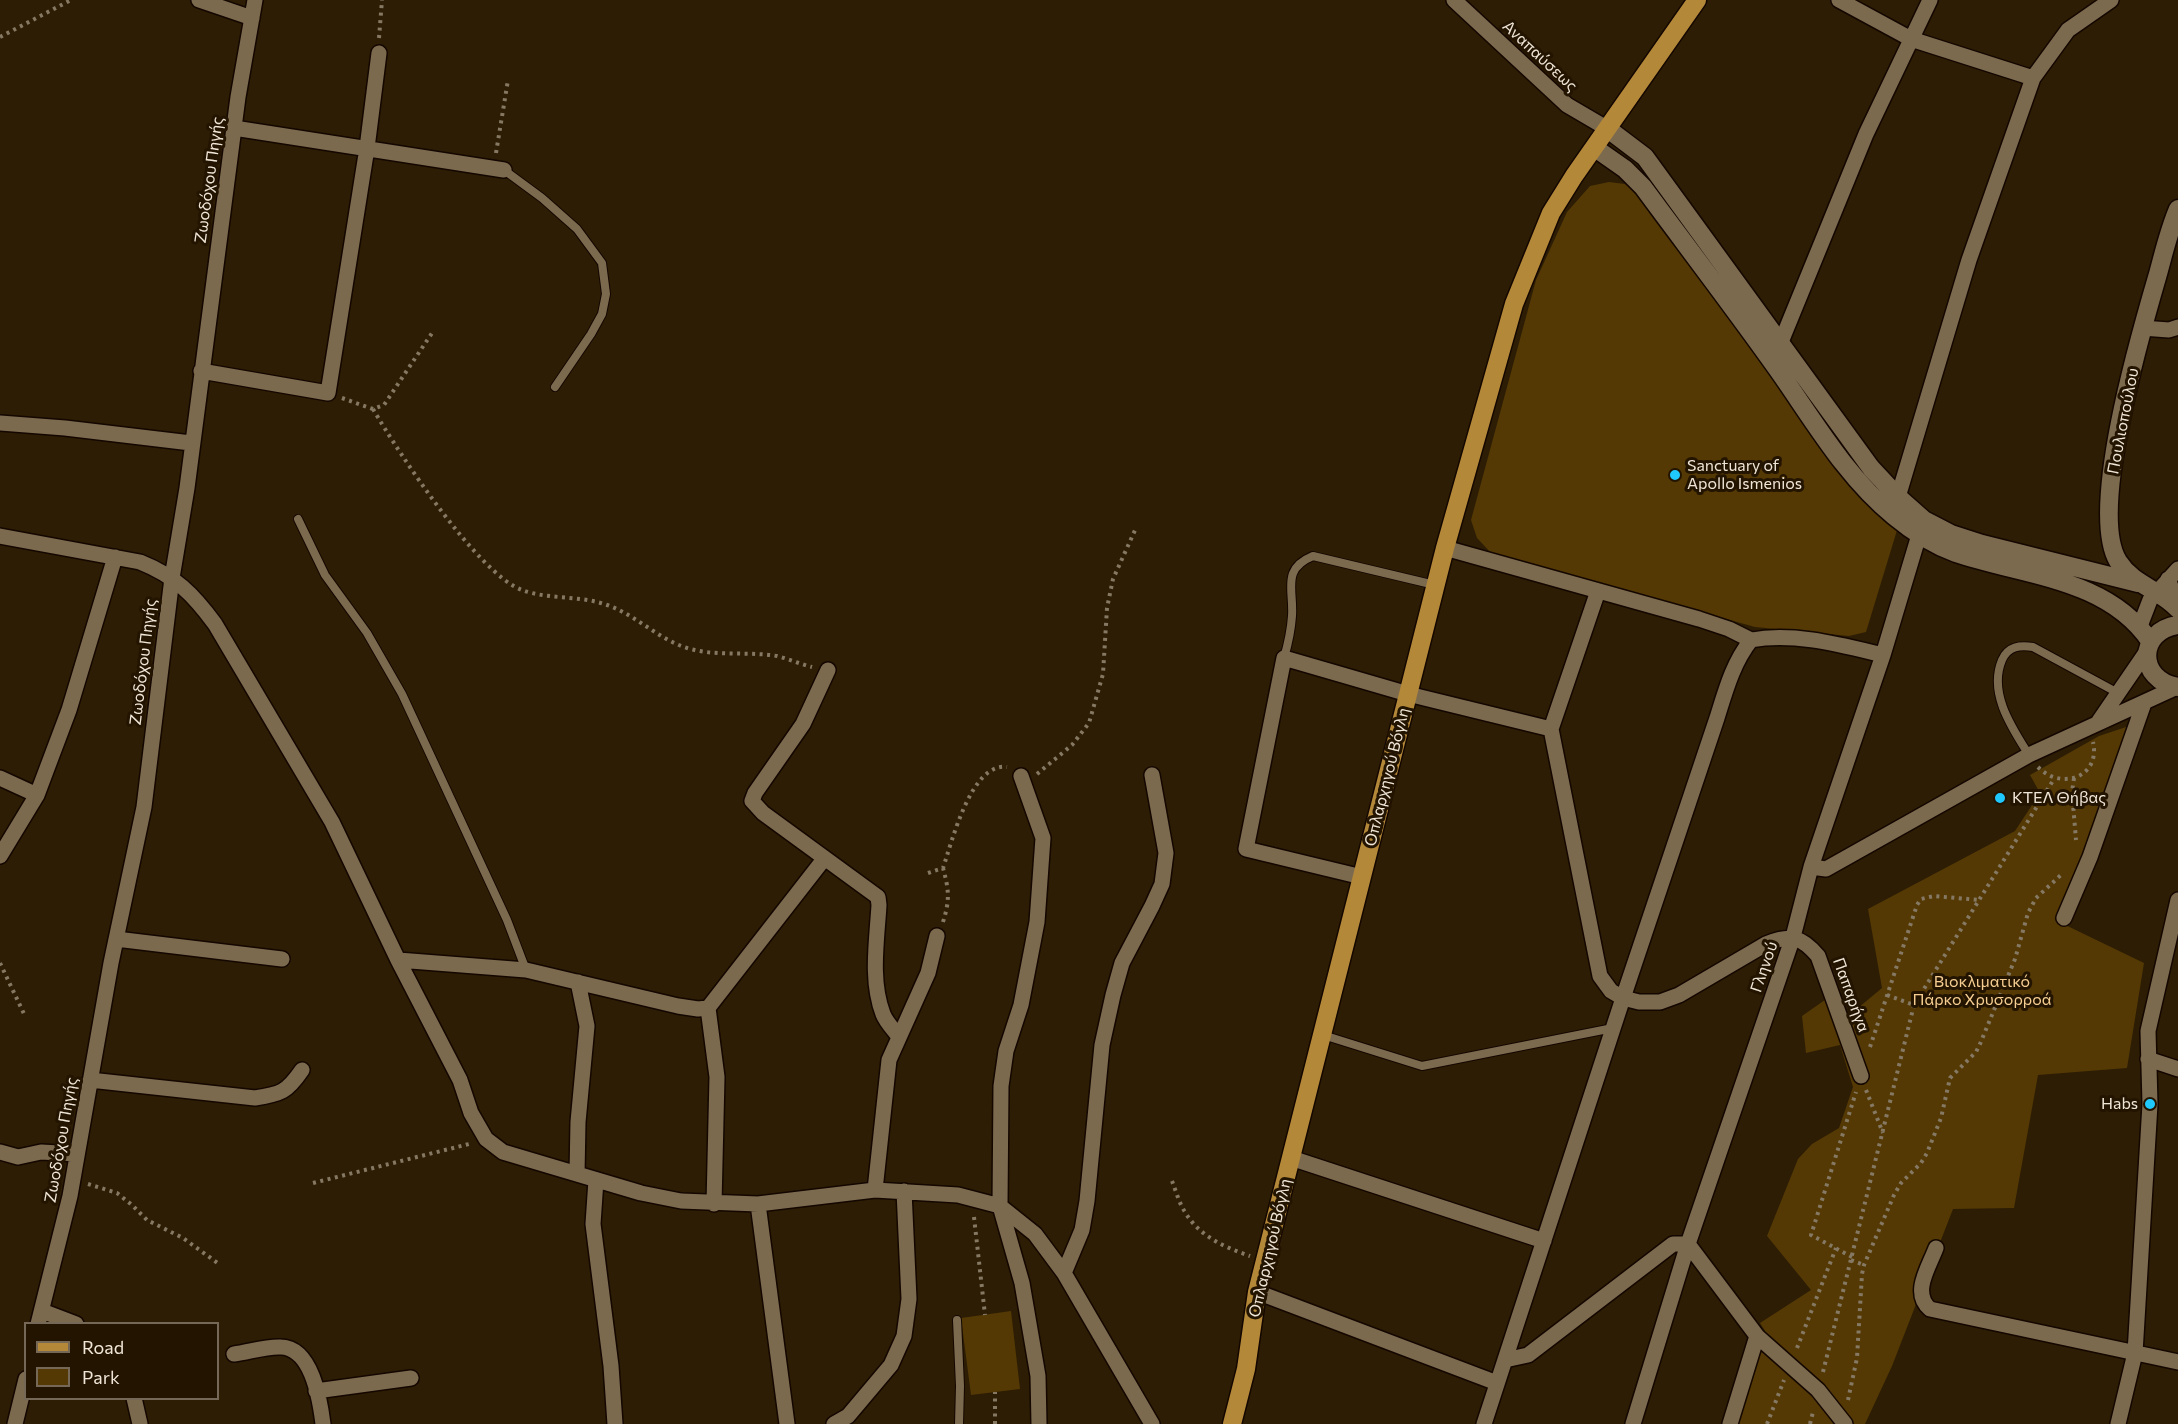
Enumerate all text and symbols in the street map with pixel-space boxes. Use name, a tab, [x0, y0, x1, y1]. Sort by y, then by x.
street label: Αναπαύσεως	[1499, 17, 1581, 95]
street label: Ζωοδόχου Πηγής	[191, 116, 227, 244]
street label: Πουλιοπούλου	[2103, 366, 2143, 476]
place label: Sanctuary of Apollo Ismenios	[1687, 456, 1802, 494]
marker: Sanctuary of Apollo Ismenios	[1668, 468, 1682, 482]
street label: Ζωοδόχου Πηγής	[126, 598, 160, 726]
street label: Οπλαρχηγού Βόγλη	[1361, 706, 1413, 848]
place label: ΚΤΕΛ Θήβας	[2012, 788, 2106, 808]
marker: ΚΤΕΛ Θήβας	[1993, 791, 2007, 805]
street label: Γληνού	[1746, 939, 1782, 995]
street label: Παπαρήγα	[1829, 955, 1873, 1035]
park label: Βιοκλιματικό Πάρκο Χρυσορροά	[1912, 972, 2052, 1010]
street label: Ζωοδόχου Πηγής	[40, 1076, 82, 1204]
place label: Habs	[2101, 1094, 2138, 1114]
marker: Habs	[2143, 1097, 2157, 1111]
street label: Οπλαρχηγού Βόγλη	[1245, 1177, 1295, 1319]
legend	[24, 1322, 219, 1400]
text: Road	[82, 1336, 124, 1358]
text: Park	[82, 1366, 120, 1388]

